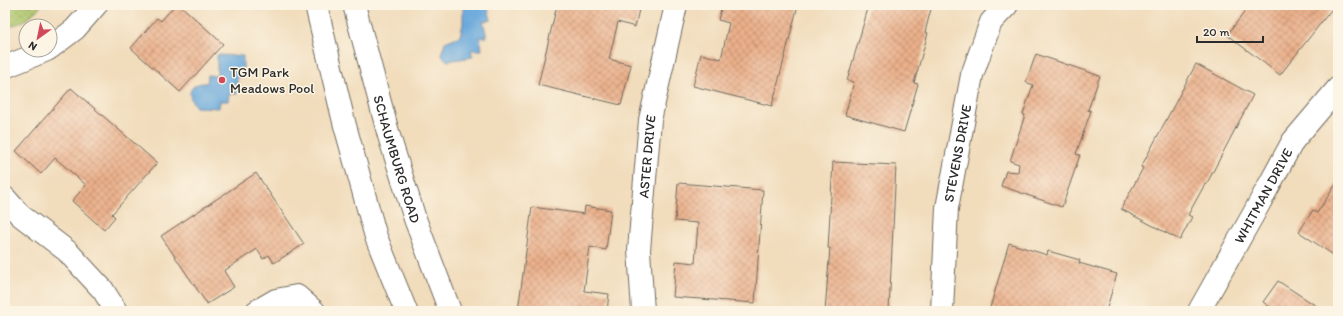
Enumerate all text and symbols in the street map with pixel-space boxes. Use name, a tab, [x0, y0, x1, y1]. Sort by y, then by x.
north arrow	[18, 18, 58, 58]
scale bar	[1197, 18, 1263, 44]
text: 20 m	[1203, 25, 1230, 39]
text: N	[26, 38, 39, 53]
place label: TGM Park Meadows Pool	[230, 64, 314, 97]
marker: TGM Park Meadows Pool	[217, 75, 227, 85]
street label: SCHAUMBURG ROAD	[370, 93, 424, 225]
street label: STEVENS DRIVE	[940, 103, 975, 203]
street label: ASTER DRIVE	[635, 113, 659, 199]
street label: WHITMAN DRIVE	[1230, 145, 1296, 246]

